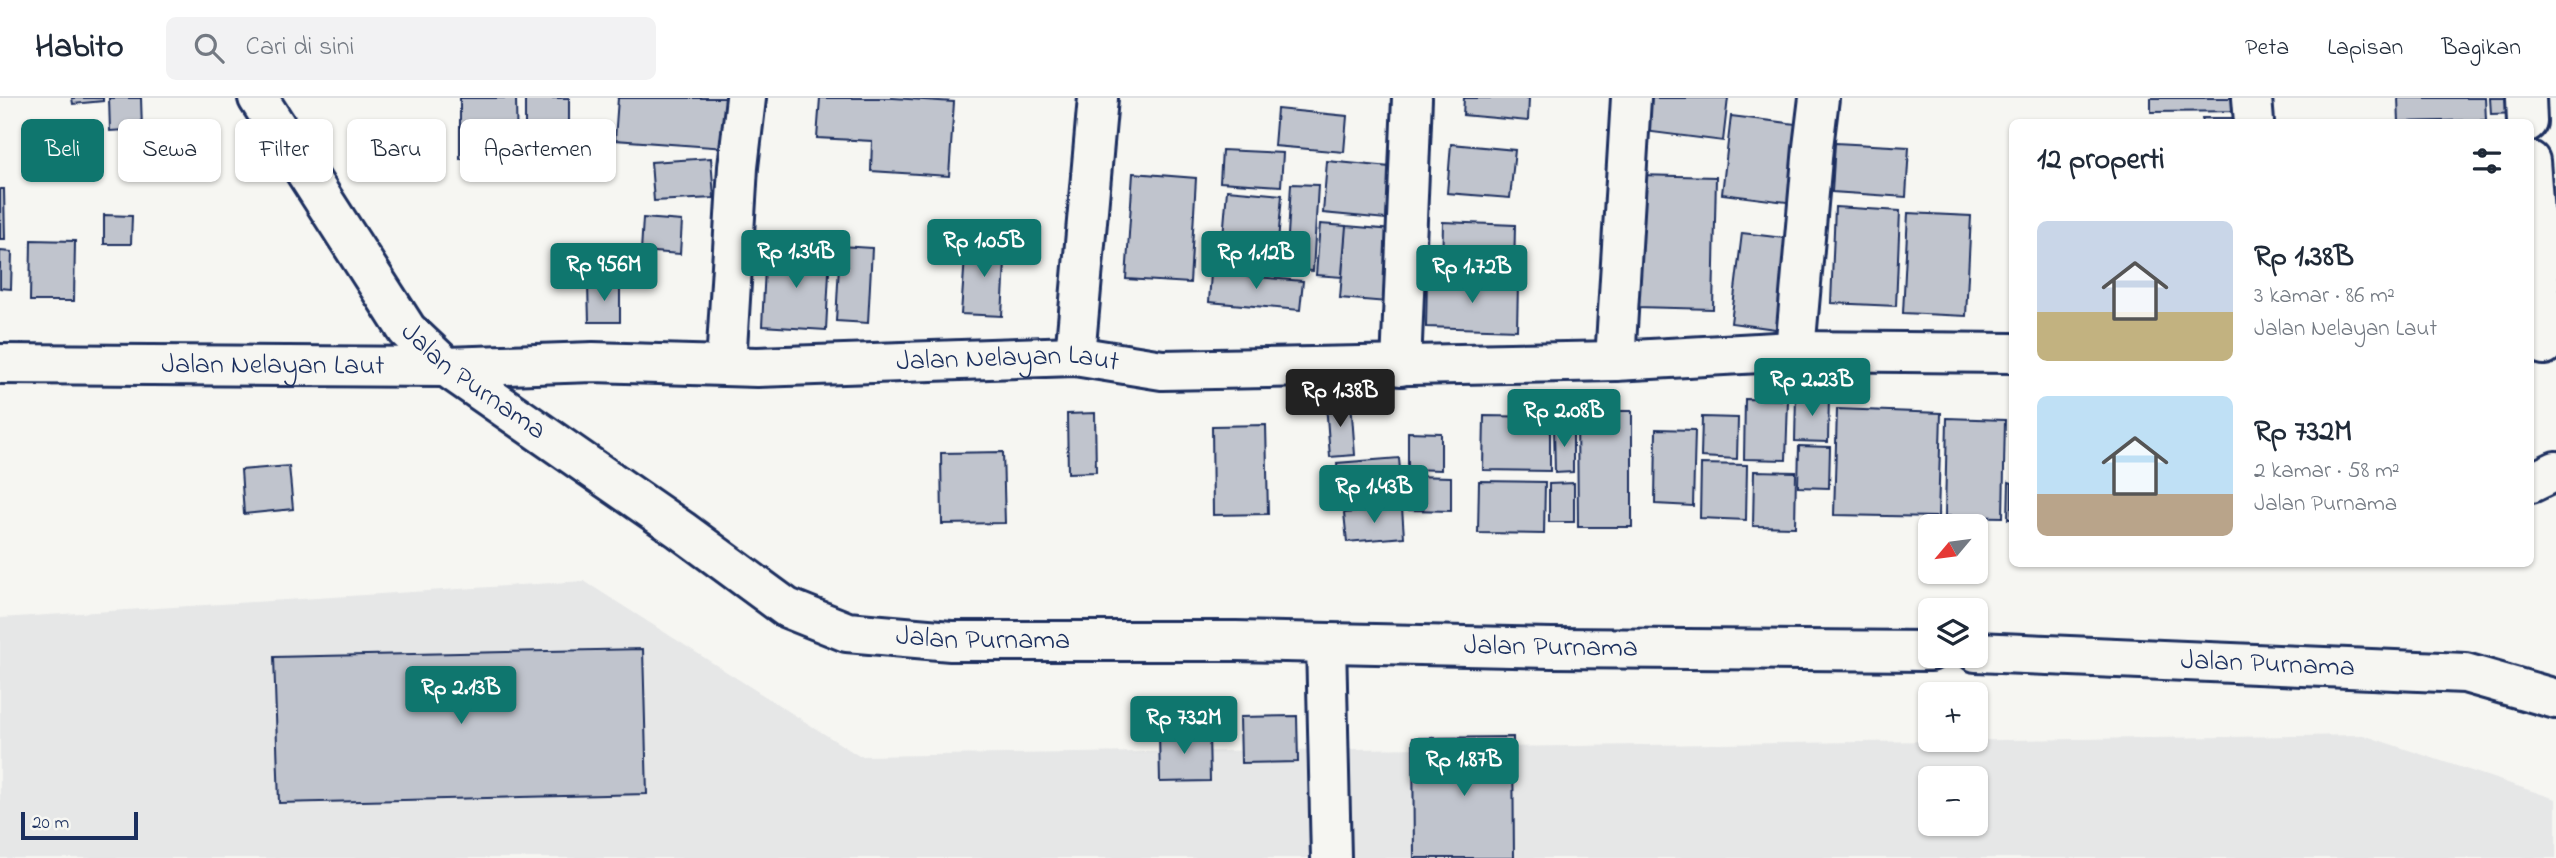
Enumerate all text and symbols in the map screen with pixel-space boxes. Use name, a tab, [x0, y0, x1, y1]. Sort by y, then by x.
search box	[166, 17, 656, 80]
text: Habito	[35, 24, 124, 72]
icon: search	[190, 29, 228, 67]
text: Cari di sini	[246, 29, 354, 67]
text: Peta	[2245, 31, 2289, 66]
text: Lapisan	[2327, 31, 2403, 66]
text: Bagikan	[2441, 31, 2521, 66]
chip: Beli	[21, 119, 104, 182]
chip: Sewa	[118, 119, 221, 182]
chip: Filter	[235, 119, 333, 182]
chip: Baru	[347, 119, 446, 182]
chip: Apartemen	[460, 119, 616, 182]
text: 12 properti	[2037, 139, 2165, 183]
icon: filters	[2468, 142, 2506, 180]
pin: Rp 1.05B	[912, 220, 1056, 279]
text: Rp 1.05B	[943, 225, 1025, 258]
pin: Rp 1.34B	[724, 230, 868, 290]
pin: Rp 1.12B	[1184, 232, 1328, 291]
text: Rp 1.34B	[757, 236, 835, 269]
text: Rp 1.38B	[2254, 236, 2354, 280]
text: Rp 1.12B	[1217, 237, 1295, 270]
pin: Rp 956M	[539, 244, 669, 303]
pin: Rp 1.72B	[1400, 246, 1544, 305]
text: Rp 956M	[566, 249, 642, 282]
icon: home	[2093, 249, 2177, 333]
text: Rp 1.72B	[1432, 251, 1512, 284]
text: 3 kamar · 86 m²	[2254, 280, 2395, 313]
street label: Jalan Purnama	[391, 313, 554, 451]
text: Jalan Nelayan Laut	[2254, 313, 2437, 346]
street label: Jalan Nelayan Laut	[895, 335, 1122, 383]
street label: Jalan Nelayan Laut	[161, 345, 385, 387]
pin: Rp 2.23B	[1740, 358, 1884, 418]
text: Rp 2.23B	[1770, 364, 1854, 397]
pin: Rp 1.38B	[1268, 370, 1412, 429]
text: Rp 1.38B	[1302, 375, 1378, 408]
pin: Rp 2.08B	[1492, 390, 1636, 449]
text: Rp 2.08B	[1523, 395, 1605, 428]
text: Rp 732M	[2254, 411, 2352, 455]
icon: home	[2093, 424, 2177, 508]
text: 2 kamar · 58 m²	[2254, 455, 2400, 488]
pin: Rp 1.43B	[1302, 466, 1446, 525]
text: Rp 1.43B	[1335, 471, 1413, 504]
text: Jalan Purnama	[2254, 488, 2397, 521]
north arrow	[1918, 514, 1988, 584]
map controls	[1918, 514, 1988, 836]
button: layers	[1918, 598, 1988, 668]
street label: Jalan Purnama	[894, 616, 1070, 662]
street label: Jalan Purnama	[1463, 626, 1638, 669]
street label: Jalan Purnama	[2180, 640, 2356, 689]
pin: Rp 2.13B	[389, 666, 533, 726]
text: Rp 2.13B	[421, 672, 501, 705]
button: +	[1918, 682, 1988, 752]
pin: Rp 732M	[1119, 696, 1249, 756]
text: Rp 732M	[1146, 702, 1222, 735]
pin: Rp 1.87B	[1392, 738, 1536, 798]
text: Rp 1.87B	[1426, 744, 1502, 777]
button: −	[1918, 766, 1988, 836]
scale bar	[21, 809, 138, 841]
text: 20 m	[32, 810, 69, 837]

